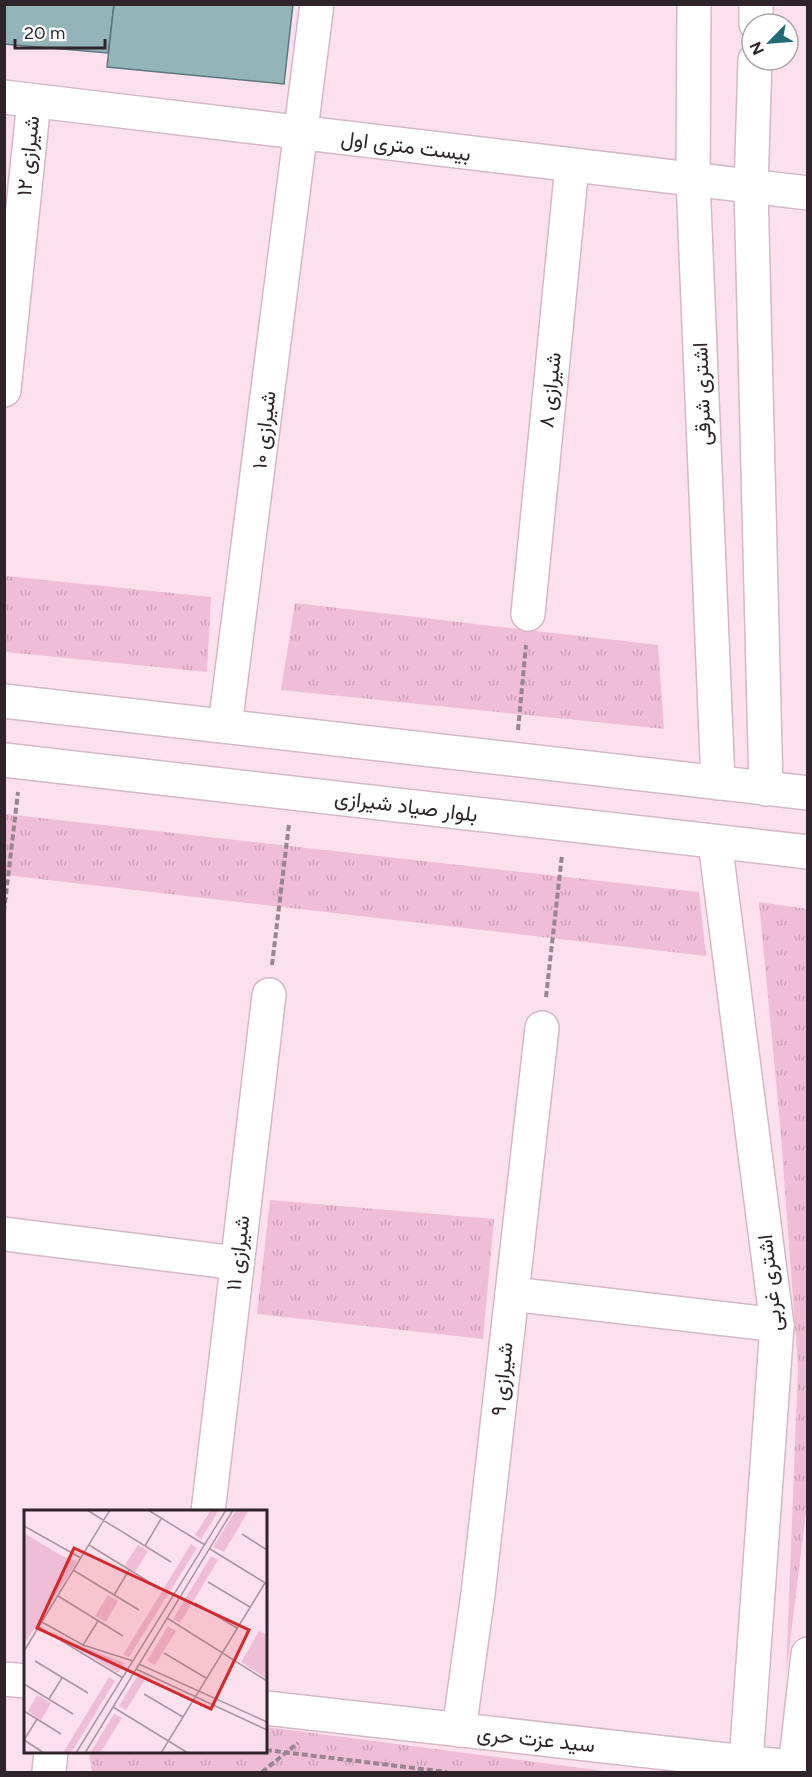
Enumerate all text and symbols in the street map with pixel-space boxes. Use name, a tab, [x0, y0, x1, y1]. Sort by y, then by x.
scale bar	[15, 12, 105, 50]
north arrow	[740, 12, 800, 72]
text: 20 m	[24, 22, 65, 44]
text: N	[746, 39, 768, 58]
street label: شیرازی ۱۲	[11, 115, 45, 197]
street label: بیست متری اول	[340, 125, 472, 167]
street label: اشتری شرقی	[687, 342, 717, 446]
street label: شیرازی ۸	[533, 351, 567, 429]
street label: شیرازی ۱۰	[246, 389, 282, 471]
street label: بلوار صیاد شیرازی	[333, 784, 479, 828]
street label: شیرازی ۱۱	[220, 1214, 256, 1292]
street label: اشتری غربی	[752, 1233, 788, 1333]
street label: شیرازی ۹	[485, 1341, 519, 1417]
inset map	[24, 1510, 267, 1753]
street label: سید عزت حری	[476, 1720, 596, 1758]

